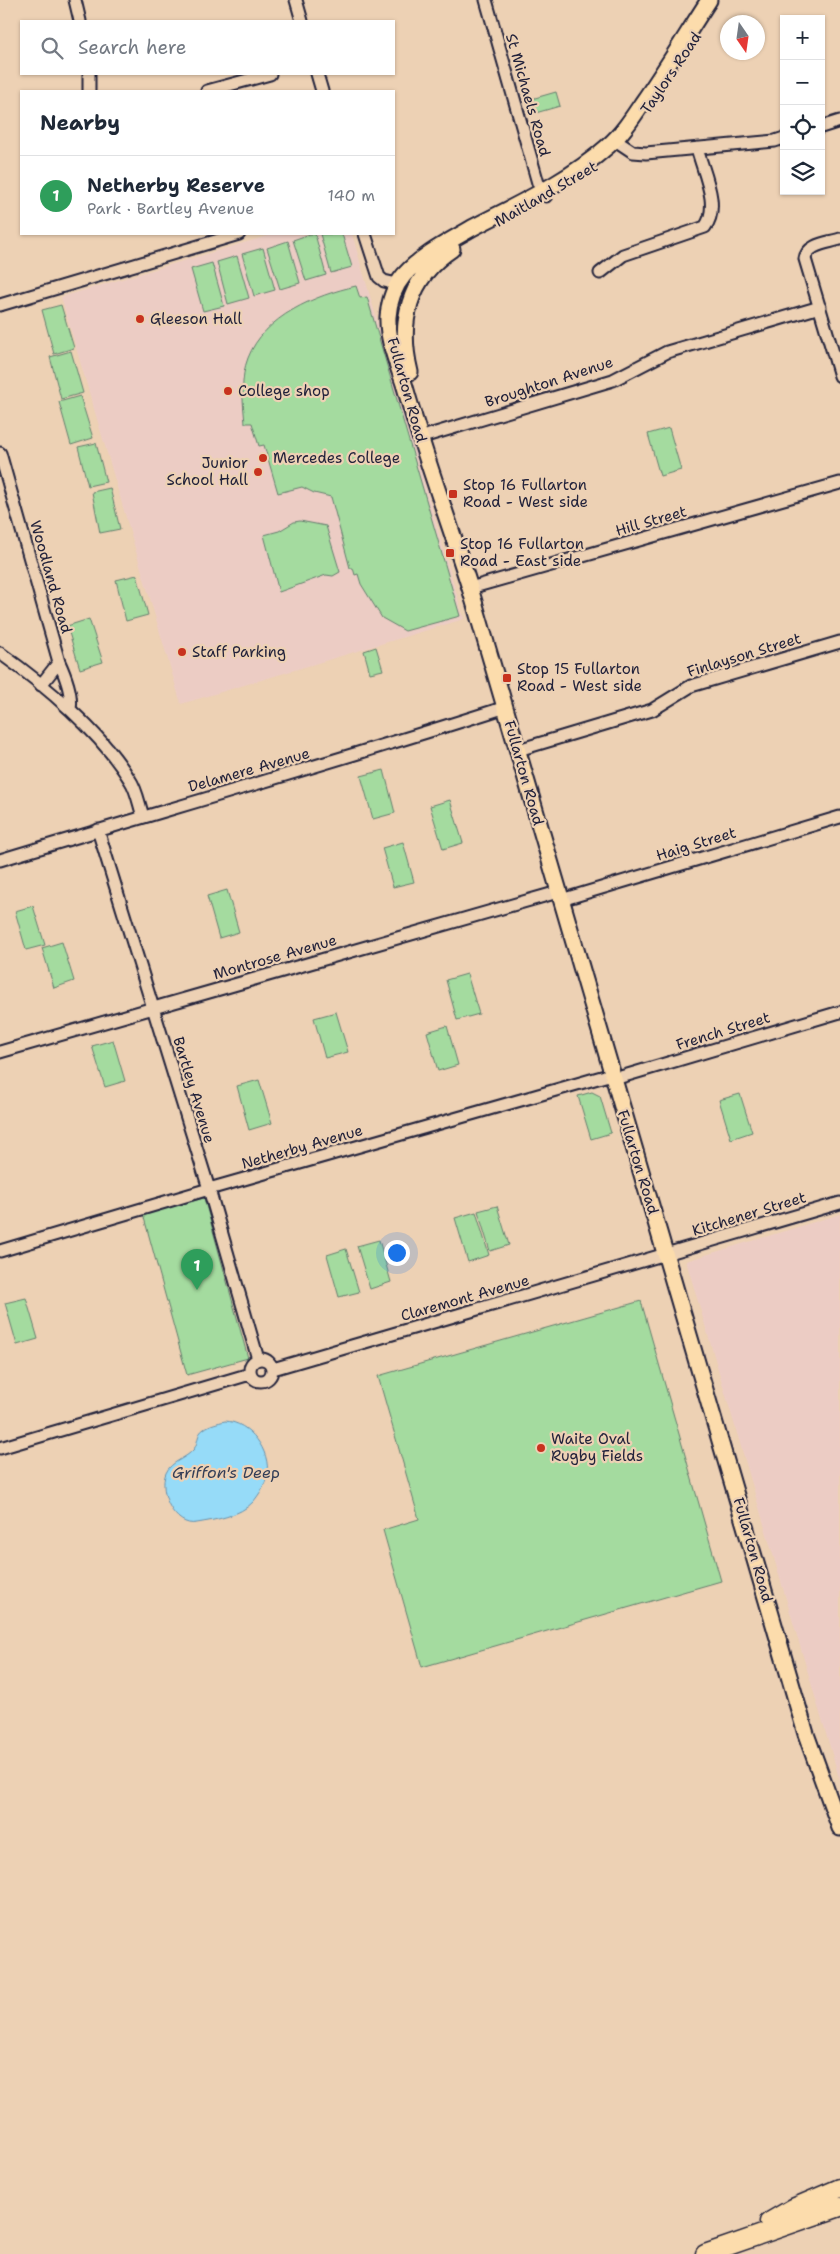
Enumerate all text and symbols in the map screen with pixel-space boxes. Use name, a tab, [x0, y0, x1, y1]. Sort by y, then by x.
north arrow	[720, 15, 765, 60]
map controls	[780, 15, 825, 195]
button: +	[780, 15, 825, 60]
search box	[20, 20, 395, 75]
street label: Taylors Road	[636, 28, 706, 118]
street label: St Michaels Road	[501, 31, 555, 159]
icon: search	[38, 34, 66, 62]
text: Search here	[78, 35, 187, 60]
button: −	[780, 60, 825, 105]
button: locate	[780, 105, 825, 150]
text: Nearby	[40, 109, 120, 137]
button: layers	[780, 150, 825, 195]
street label: Maitland Street	[491, 156, 601, 232]
text: Netherby Reserve	[87, 173, 265, 198]
text: 1	[52, 185, 60, 206]
text: 140 m	[328, 185, 375, 206]
text: Park · Bartley Avenue	[87, 198, 254, 219]
place label: Gleeson Hall	[150, 309, 242, 329]
marker: Gleeson Hall	[134, 313, 146, 325]
street label: Fullarton Road	[382, 335, 432, 445]
street label: Broughton Avenue	[482, 352, 616, 412]
place label: College shop	[238, 381, 330, 401]
marker: College shop	[222, 385, 234, 397]
place label: Mercedes College	[273, 448, 400, 468]
marker: Mercedes College	[257, 452, 269, 464]
place label: Junior School Hall	[167, 453, 248, 490]
marker: Junior School Hall	[252, 466, 264, 478]
place label: Stop 16 Fullarton Road - West side	[463, 475, 588, 512]
marker: Stop 16 Fullarton Road - West side	[447, 488, 459, 500]
street label: Hill Street	[613, 501, 689, 541]
street label: Woodland Road	[25, 518, 77, 636]
place label: Stop 16 Fullarton Road - East side	[460, 534, 584, 571]
marker: Stop 16 Fullarton Road - East side	[444, 547, 456, 559]
street label: Finlayson Street	[685, 628, 803, 682]
place label: Staff Parking	[192, 642, 286, 662]
marker: Staff Parking	[176, 646, 188, 658]
place label: Stop 15 Fullarton Road - West side	[517, 659, 642, 696]
marker: Stop 15 Fullarton Road - West side	[501, 672, 513, 684]
street label: Fullarton Road	[499, 718, 549, 828]
street label: Delamere Avenue	[186, 743, 312, 797]
street label: Haig Street	[654, 822, 738, 866]
street label: Montrose Avenue	[211, 930, 339, 984]
street label: French Street	[674, 1007, 772, 1055]
street label: Bartley Avenue	[168, 1034, 220, 1146]
street label: Fullarton Road	[613, 1107, 664, 1217]
street label: Netherby Avenue	[239, 1120, 365, 1174]
street label: Kitchener Street	[690, 1187, 808, 1241]
your location	[384, 1240, 410, 1266]
pin: 1	[181, 1249, 213, 1290]
street label: Claremont Avenue	[398, 1270, 532, 1326]
place label: Waite Oval Rugby Fields	[551, 1429, 643, 1466]
marker: Waite Oval Rugby Fields	[535, 1442, 547, 1454]
water label: Griffon's Deep	[172, 1462, 280, 1483]
street label: Fullarton Road	[728, 1495, 778, 1605]

